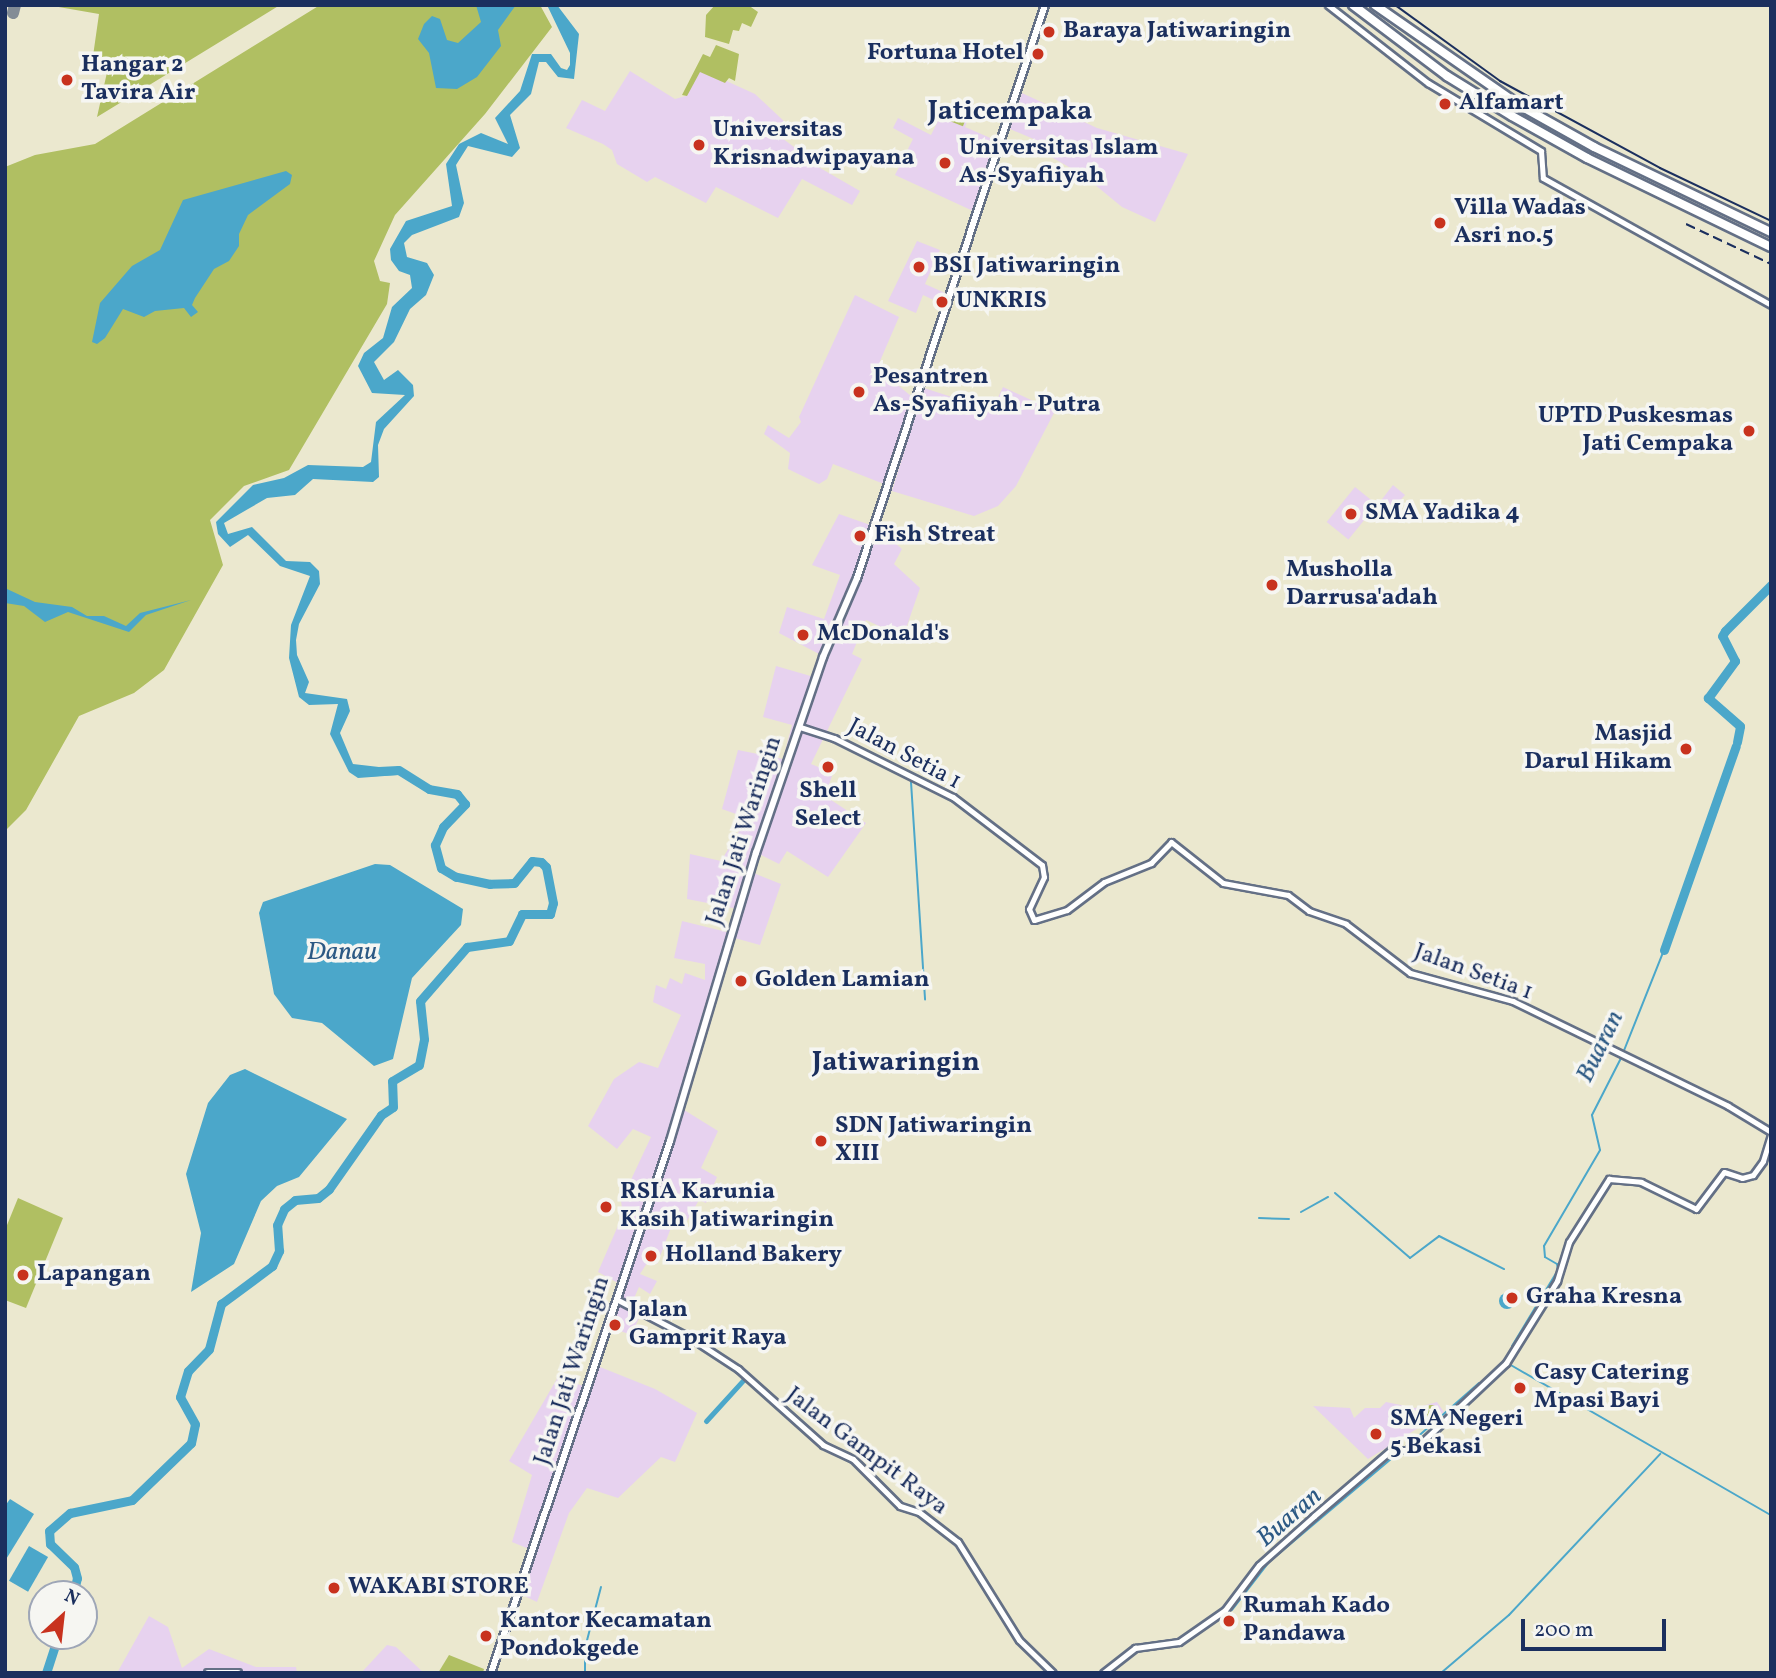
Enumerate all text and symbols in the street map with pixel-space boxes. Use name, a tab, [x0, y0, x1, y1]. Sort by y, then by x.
place label: Baraya Jatiwaringin	[1063, 18, 1291, 46]
marker: Baraya Jatiwaringin	[1041, 24, 1057, 40]
place label: Fortuna Hotel	[867, 40, 1024, 68]
marker: Fortuna Hotel	[1030, 46, 1046, 62]
place label: Hangar 2 Tavira Air	[81, 52, 195, 108]
marker: Hangar 2 Tavira Air	[59, 72, 75, 88]
place label: Alfamart	[1459, 90, 1563, 118]
district label: Jaticempaka	[928, 95, 1092, 129]
marker: Alfamart	[1437, 96, 1453, 112]
place label: Universitas Krisnadwipayana	[713, 117, 915, 173]
place label: Universitas Islam As-Syafiiyah	[959, 135, 1158, 191]
marker: Universitas Krisnadwipayana	[691, 137, 707, 153]
marker: Universitas Islam As-Syafiiyah	[937, 155, 953, 171]
place label: Villa Wadas Asri no.5	[1454, 195, 1586, 251]
marker: Villa Wadas Asri no.5	[1432, 215, 1448, 231]
place label: BSI Jatiwaringin	[933, 253, 1120, 281]
marker: BSI Jatiwaringin	[911, 259, 927, 275]
place label: UNKRIS	[956, 288, 1047, 316]
marker: UNKRIS	[934, 294, 950, 310]
place label: Pesantren As-Syafiiyah - Putra	[873, 364, 1102, 420]
marker: Pesantren As-Syafiiyah - Putra	[851, 384, 867, 400]
place label: UPTD Puskesmas Jati Cempaka	[1538, 403, 1733, 459]
marker: UPTD Puskesmas Jati Cempaka	[1739, 421, 1759, 441]
place label: SMA Yadika 4	[1365, 500, 1520, 528]
marker: SMA Yadika 4	[1343, 506, 1359, 522]
place label: Fish Streat	[874, 522, 995, 550]
marker: Fish Streat	[852, 528, 868, 544]
place label: Musholla Darrusa'adah	[1286, 557, 1438, 613]
marker: Musholla Darrusa'adah	[1264, 577, 1280, 593]
place label: McDonald's	[817, 621, 949, 649]
marker: McDonald's	[795, 627, 811, 643]
street label: Jalan Setia 1	[842, 713, 966, 797]
place label: Masjid Darul Hikam	[1524, 721, 1672, 777]
street label: Jalan Jati Waringin	[701, 732, 789, 930]
marker: Masjid Darul Hikam	[1678, 741, 1694, 757]
marker: Shell Select	[820, 759, 836, 775]
place label: Shell Select	[795, 778, 861, 834]
water label: Danau	[307, 937, 377, 969]
street label: Jalan Setia 1	[1410, 938, 1536, 1008]
place label: Golden Lamian	[755, 967, 930, 995]
marker: Golden Lamian	[733, 973, 749, 989]
water label: Buaran	[1570, 1006, 1632, 1088]
district label: Jatiwaringin	[812, 1046, 980, 1080]
place label: SDN Jatiwaringin XIII	[835, 1113, 1032, 1169]
marker: SDN Jatiwaringin XIII	[813, 1133, 829, 1149]
place label: RSIA Karunia Kasih Jatiwaringin	[620, 1179, 834, 1235]
marker: RSIA Karunia Kasih Jatiwaringin	[598, 1199, 614, 1215]
place label: Holland Bakery	[665, 1242, 842, 1270]
marker: Holland Bakery	[643, 1248, 659, 1264]
place label: Lapangan	[37, 1261, 151, 1289]
marker: Lapangan	[15, 1267, 31, 1283]
street label: Jalan Jati Waringin	[529, 1272, 617, 1470]
place label: Graha Kresna	[1526, 1284, 1682, 1312]
marker: Graha Kresna	[1504, 1290, 1520, 1306]
place label: Jalan Gamprit Raya	[629, 1297, 787, 1353]
marker: Jalan Gamprit Raya	[607, 1317, 623, 1333]
place label: Casy Catering Mpasi Bayi	[1534, 1360, 1690, 1416]
marker: Casy Catering Mpasi Bayi	[1512, 1380, 1528, 1396]
street label: Jalan Gampit Raya	[779, 1382, 953, 1522]
place label: SMA Negeri 5 Bekasi	[1390, 1406, 1523, 1462]
marker: SMA Negeri 5 Bekasi	[1368, 1426, 1384, 1442]
water label: Buaran	[1251, 1481, 1329, 1555]
place label: WAKABI STORE	[348, 1574, 529, 1602]
north arrow	[28, 1580, 98, 1650]
marker: WAKABI STORE	[326, 1580, 342, 1596]
text: N	[60, 1583, 84, 1613]
place label: Rumah Kado Pandawa	[1243, 1593, 1390, 1649]
scale bar	[1524, 1604, 1669, 1648]
place label: Kantor Kecamatan Pondokgede	[500, 1608, 712, 1664]
marker: Rumah Kado Pandawa	[1221, 1613, 1237, 1629]
text: 200 m	[1534, 1616, 1594, 1645]
marker: Kantor Kecamatan Pondokgede	[478, 1628, 494, 1644]

